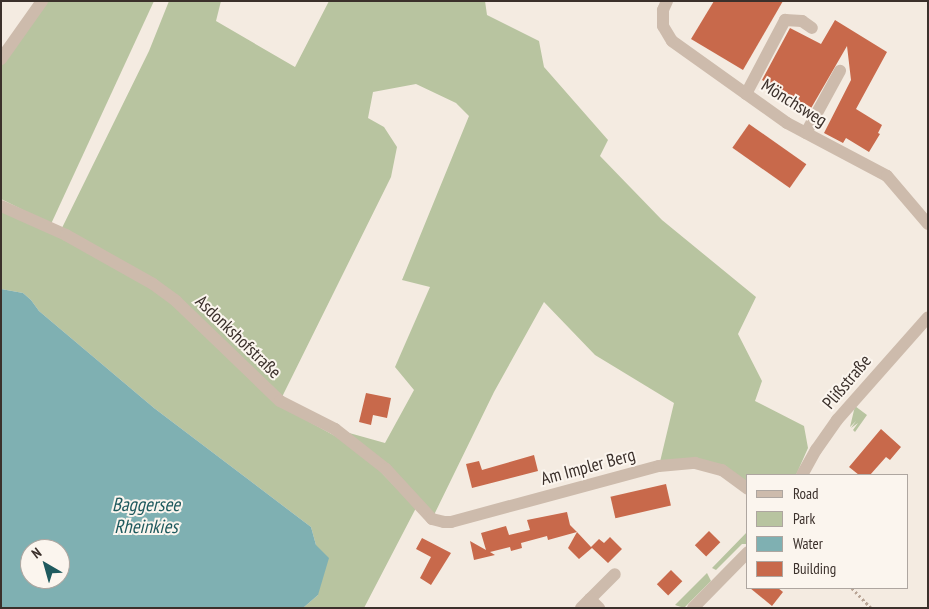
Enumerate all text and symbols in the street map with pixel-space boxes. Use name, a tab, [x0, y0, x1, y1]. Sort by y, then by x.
street label: Mönchsweg	[757, 74, 831, 132]
street label: Asdonkshofstraße	[191, 291, 285, 383]
street label: Plißstraße	[818, 350, 876, 414]
street label: Am Impler Berg	[538, 444, 638, 490]
legend	[746, 474, 909, 589]
text: Road	[793, 484, 819, 503]
water label: Baggersee Rheinkies	[112, 494, 180, 538]
text: Park	[793, 509, 815, 528]
text: Water	[793, 534, 823, 553]
north arrow	[20, 539, 70, 589]
text: N	[28, 544, 45, 562]
text: Building	[793, 559, 836, 578]

